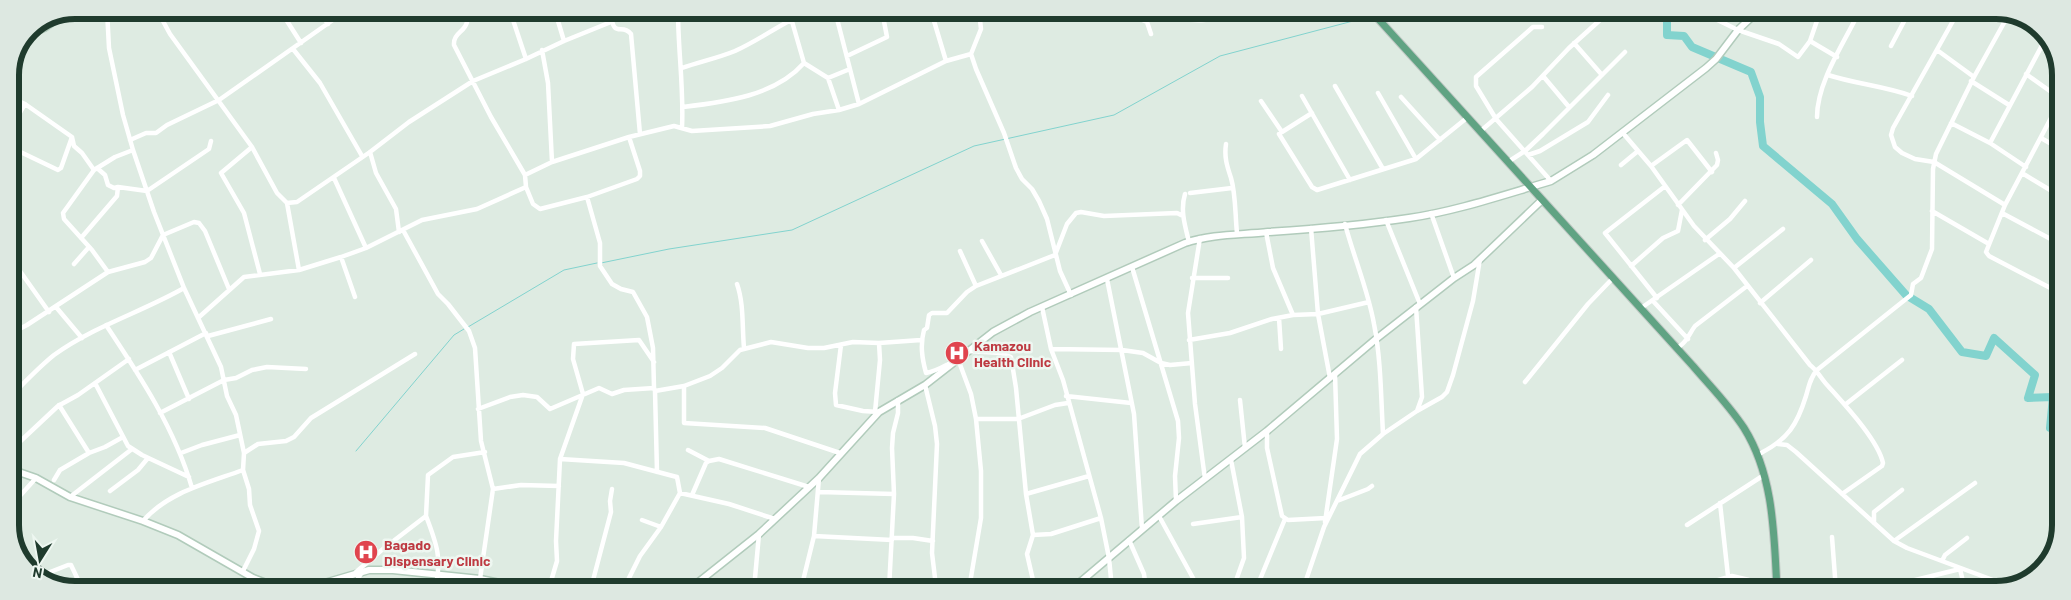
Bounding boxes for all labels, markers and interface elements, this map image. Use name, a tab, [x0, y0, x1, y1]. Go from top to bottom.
place label: Kamazou Health Clinic	[974, 337, 1052, 370]
hospital icon: Kamazou Health Clinic	[944, 340, 970, 366]
north arrow	[15, 535, 65, 585]
place label: Bagado Dispensary Clinic	[384, 536, 491, 569]
hospital icon: Bagado Dispensary Clinic	[353, 539, 379, 565]
text: N	[31, 564, 44, 582]

